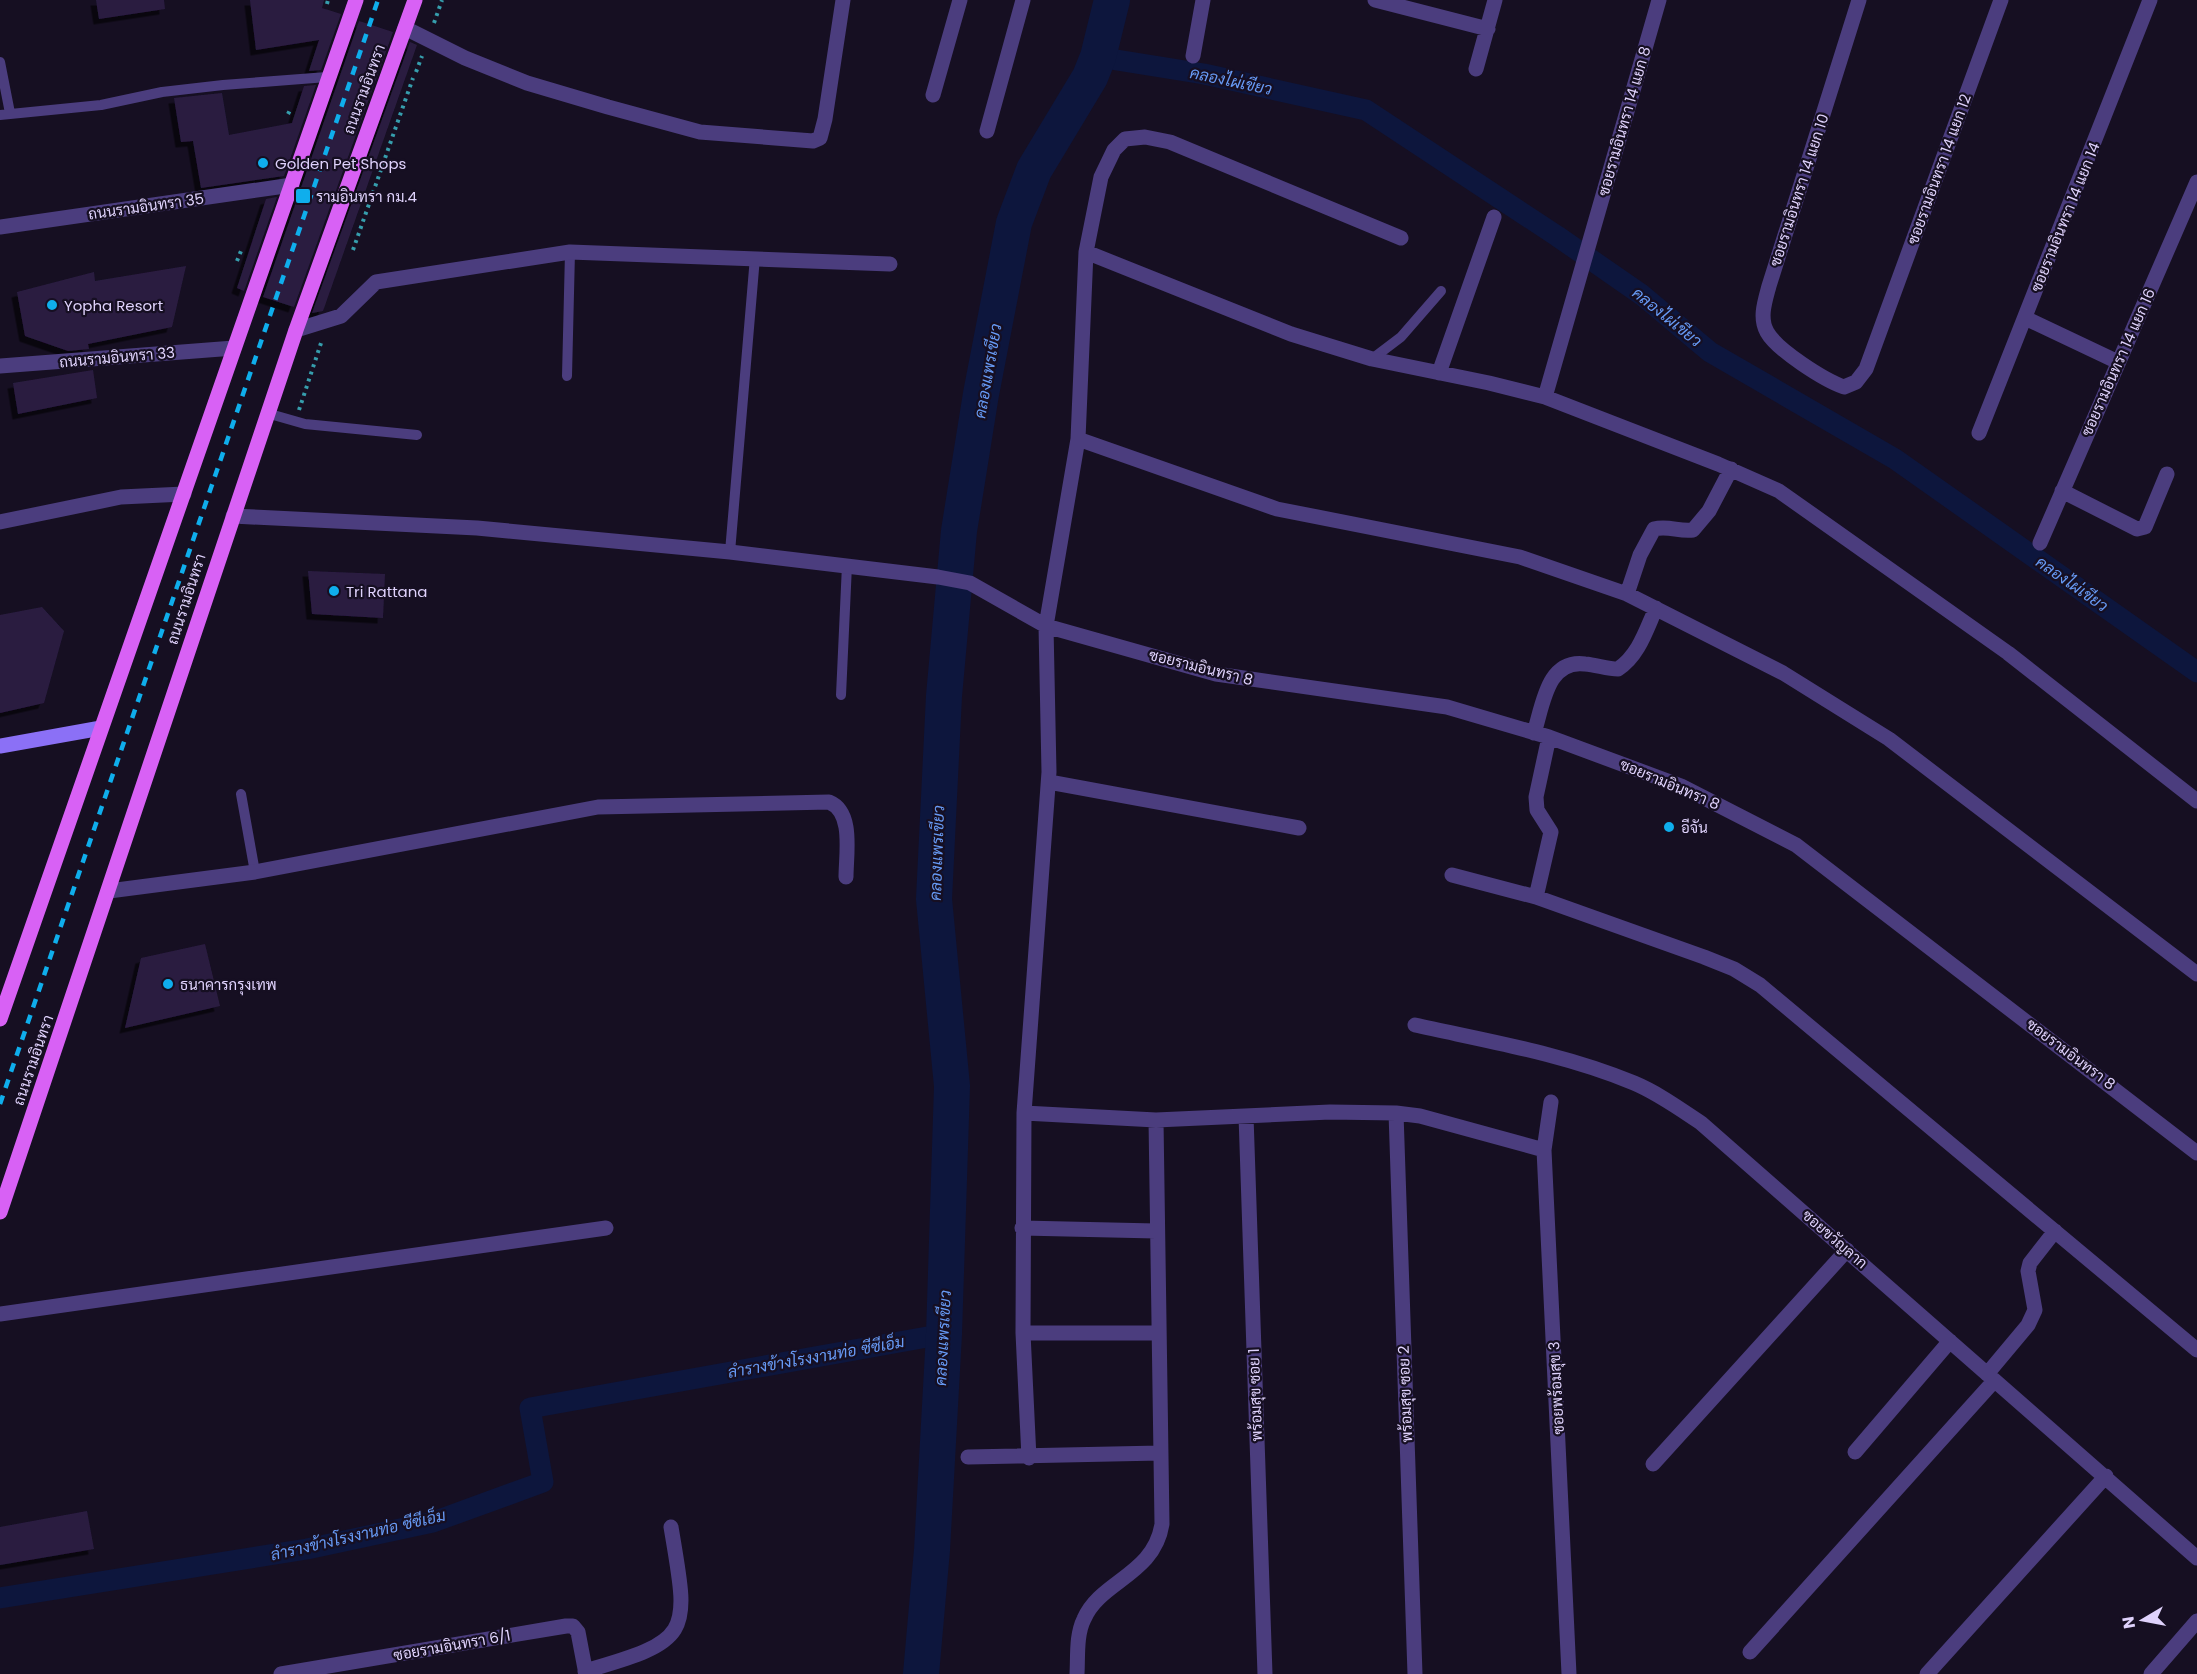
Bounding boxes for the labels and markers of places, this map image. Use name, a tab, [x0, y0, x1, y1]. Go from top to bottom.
place label: Golden Pet Shops	[275, 153, 407, 174]
marker: Golden Pet Shops	[256, 156, 270, 170]
place label: รามอินทรา กม.4	[316, 186, 417, 207]
marker: รามอินทรา กม.4	[294, 187, 312, 205]
place label: Yopha Resort	[64, 295, 163, 316]
marker: Yopha Resort	[45, 298, 59, 312]
place label: Tri Rattana	[346, 581, 427, 602]
marker: Tri Rattana	[327, 584, 341, 598]
place label: อีจัน	[1681, 817, 1708, 838]
marker: อีจัน	[1662, 820, 1676, 834]
place label: ธนาคารกรุงเทพ	[180, 974, 277, 996]
marker: ธนาคารกรุงเทพ	[161, 977, 175, 991]

